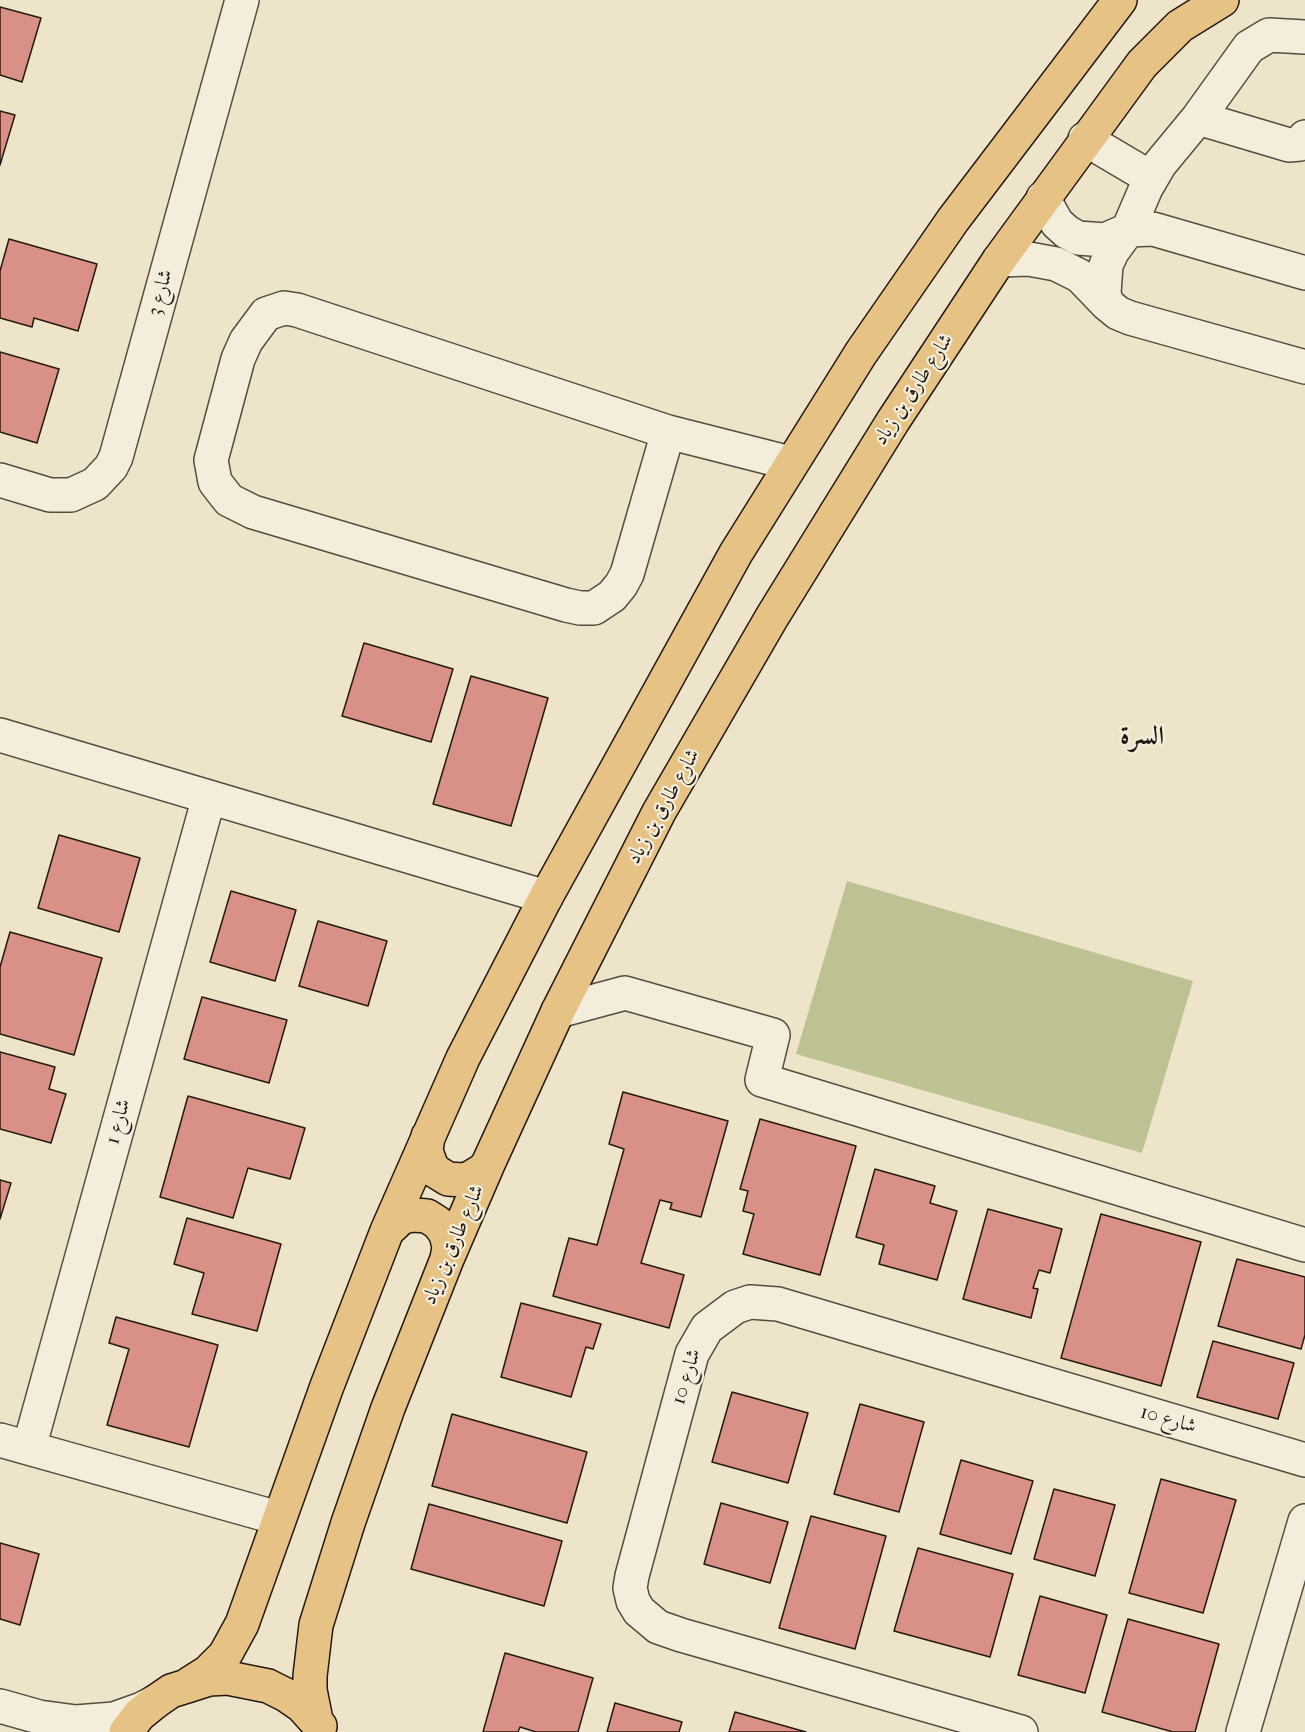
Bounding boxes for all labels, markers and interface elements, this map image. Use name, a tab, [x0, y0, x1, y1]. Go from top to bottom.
street label: شارع 3	[143, 267, 179, 319]
street label: شارع طارق بن زياد	[869, 330, 959, 450]
district label: السرة	[1120, 722, 1164, 754]
street label: شارع طارق بن زياد	[622, 745, 706, 869]
street label: شارع 1	[101, 1097, 137, 1147]
street label: شارع طارق بن زياد	[418, 1181, 490, 1309]
street label: شارع 10	[667, 1346, 707, 1408]
street label: شارع 10	[1137, 1401, 1199, 1439]

